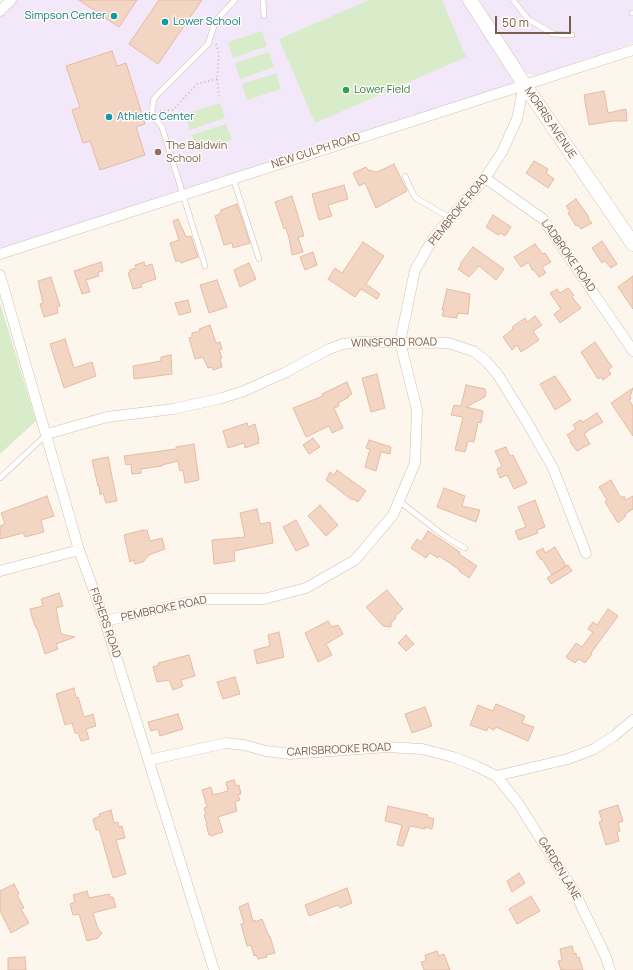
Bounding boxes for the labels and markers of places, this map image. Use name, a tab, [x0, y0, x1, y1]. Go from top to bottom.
place label: Simpson Center	[25, 9, 106, 23]
marker: Simpson Center	[109, 11, 119, 21]
place label: Lower School	[173, 15, 241, 29]
marker: Lower School	[160, 17, 170, 27]
place label: Lower Field	[354, 83, 410, 97]
marker: Lower Field	[341, 85, 351, 95]
place label: Athletic Center	[117, 110, 194, 124]
marker: Athletic Center	[104, 112, 114, 122]
place label: The Baldwin School	[166, 139, 227, 165]
marker: The Baldwin School	[153, 147, 163, 157]

